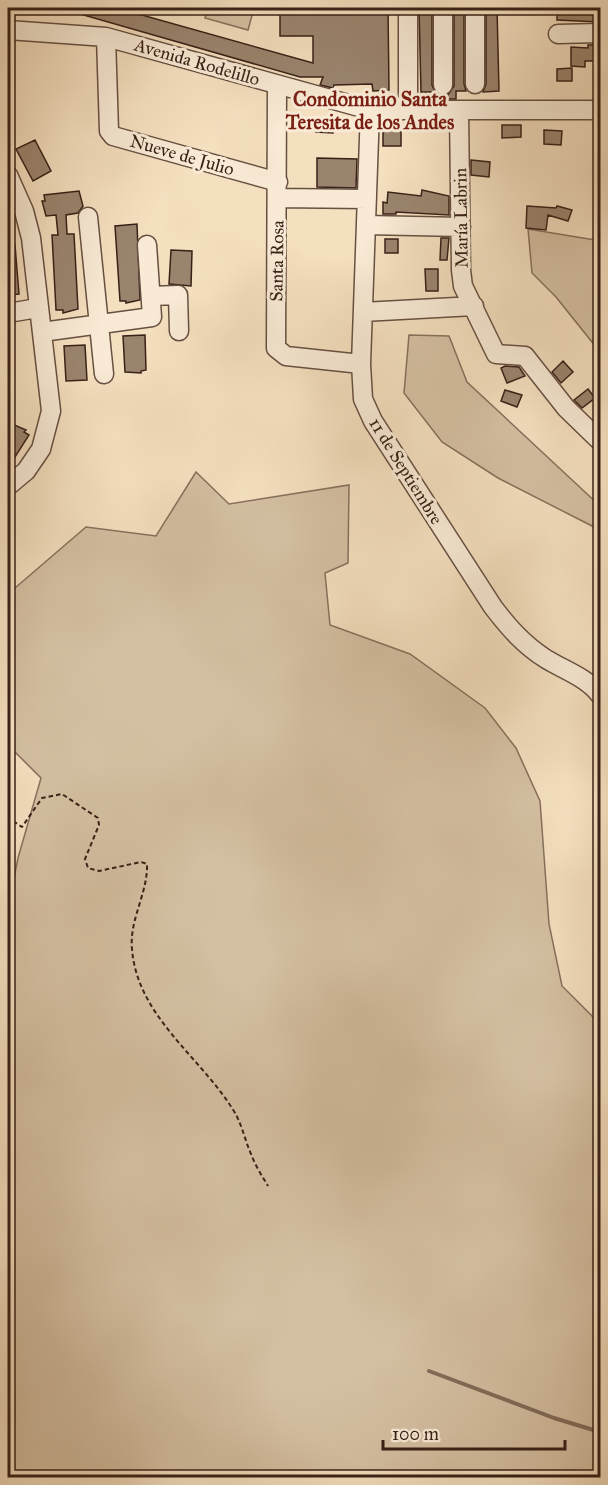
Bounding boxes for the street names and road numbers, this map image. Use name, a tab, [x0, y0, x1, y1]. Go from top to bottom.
street label: Avenida Rodelillo	[131, 33, 262, 90]
street label: Nueve de Julio	[127, 130, 237, 181]
street label: María Labrin	[449, 167, 473, 268]
street label: Santa Rosa	[265, 220, 289, 302]
street label: 11 de Septiembre	[364, 413, 448, 529]

